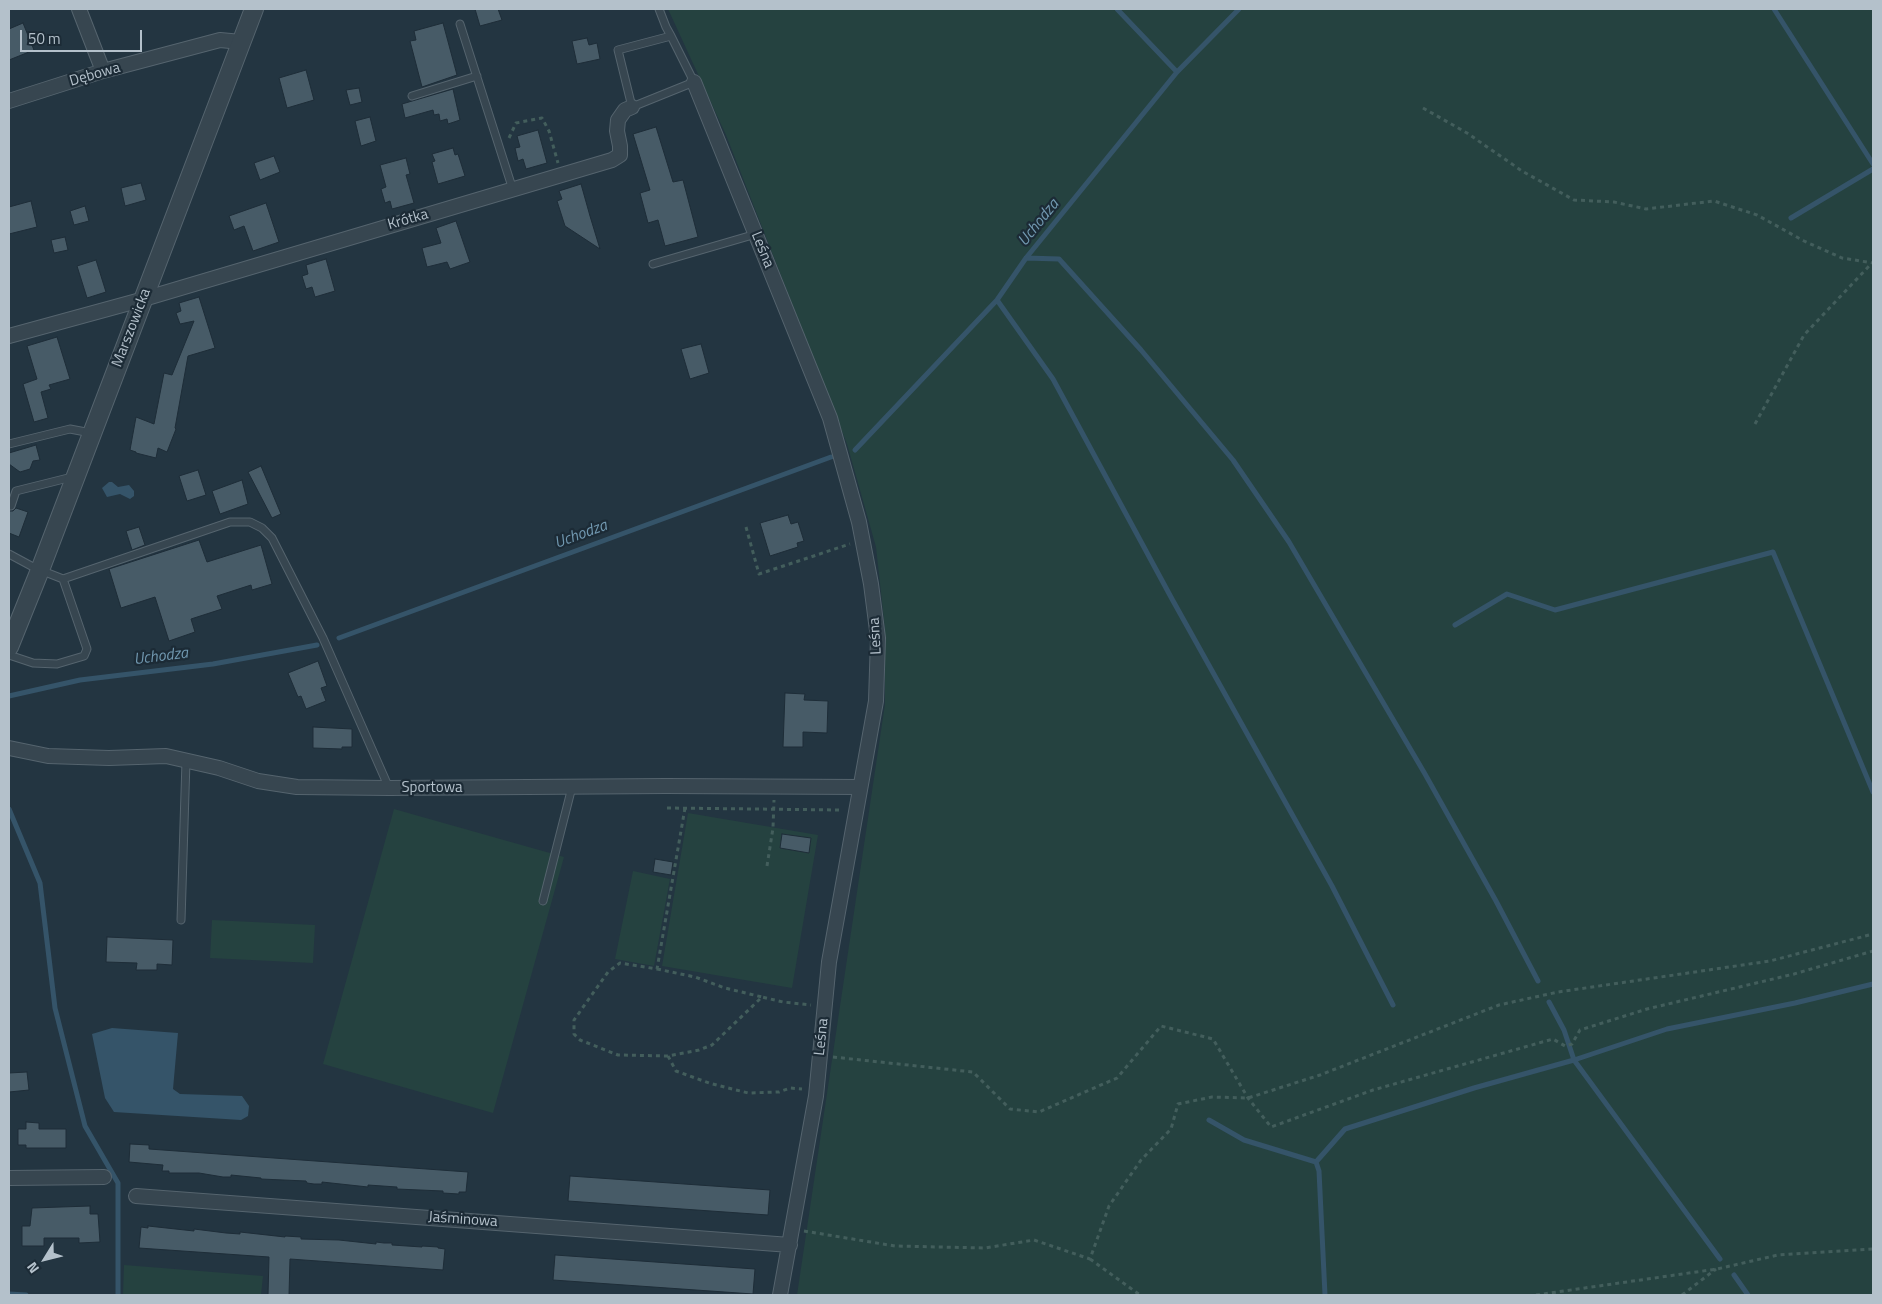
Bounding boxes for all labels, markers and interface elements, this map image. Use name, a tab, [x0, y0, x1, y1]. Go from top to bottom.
scale bar	[22, 20, 145, 52]
text: 50 m	[28, 27, 61, 50]
street label: Dębowa	[68, 59, 122, 91]
water label: Uchodza	[1014, 196, 1064, 250]
street label: Krótka	[386, 206, 430, 234]
street label: Leśna	[747, 229, 777, 271]
street label: Marszowicka	[109, 286, 155, 370]
water label: Uchodza	[552, 517, 610, 553]
street label: Leśna	[866, 617, 886, 655]
water label: Uchodza	[133, 644, 189, 670]
street label: Sportowa	[401, 779, 463, 797]
street label: Leśna	[811, 1018, 833, 1056]
street label: Jaśminowa	[428, 1209, 498, 1231]
north arrow	[20, 1234, 70, 1284]
text: N	[21, 1258, 44, 1278]

